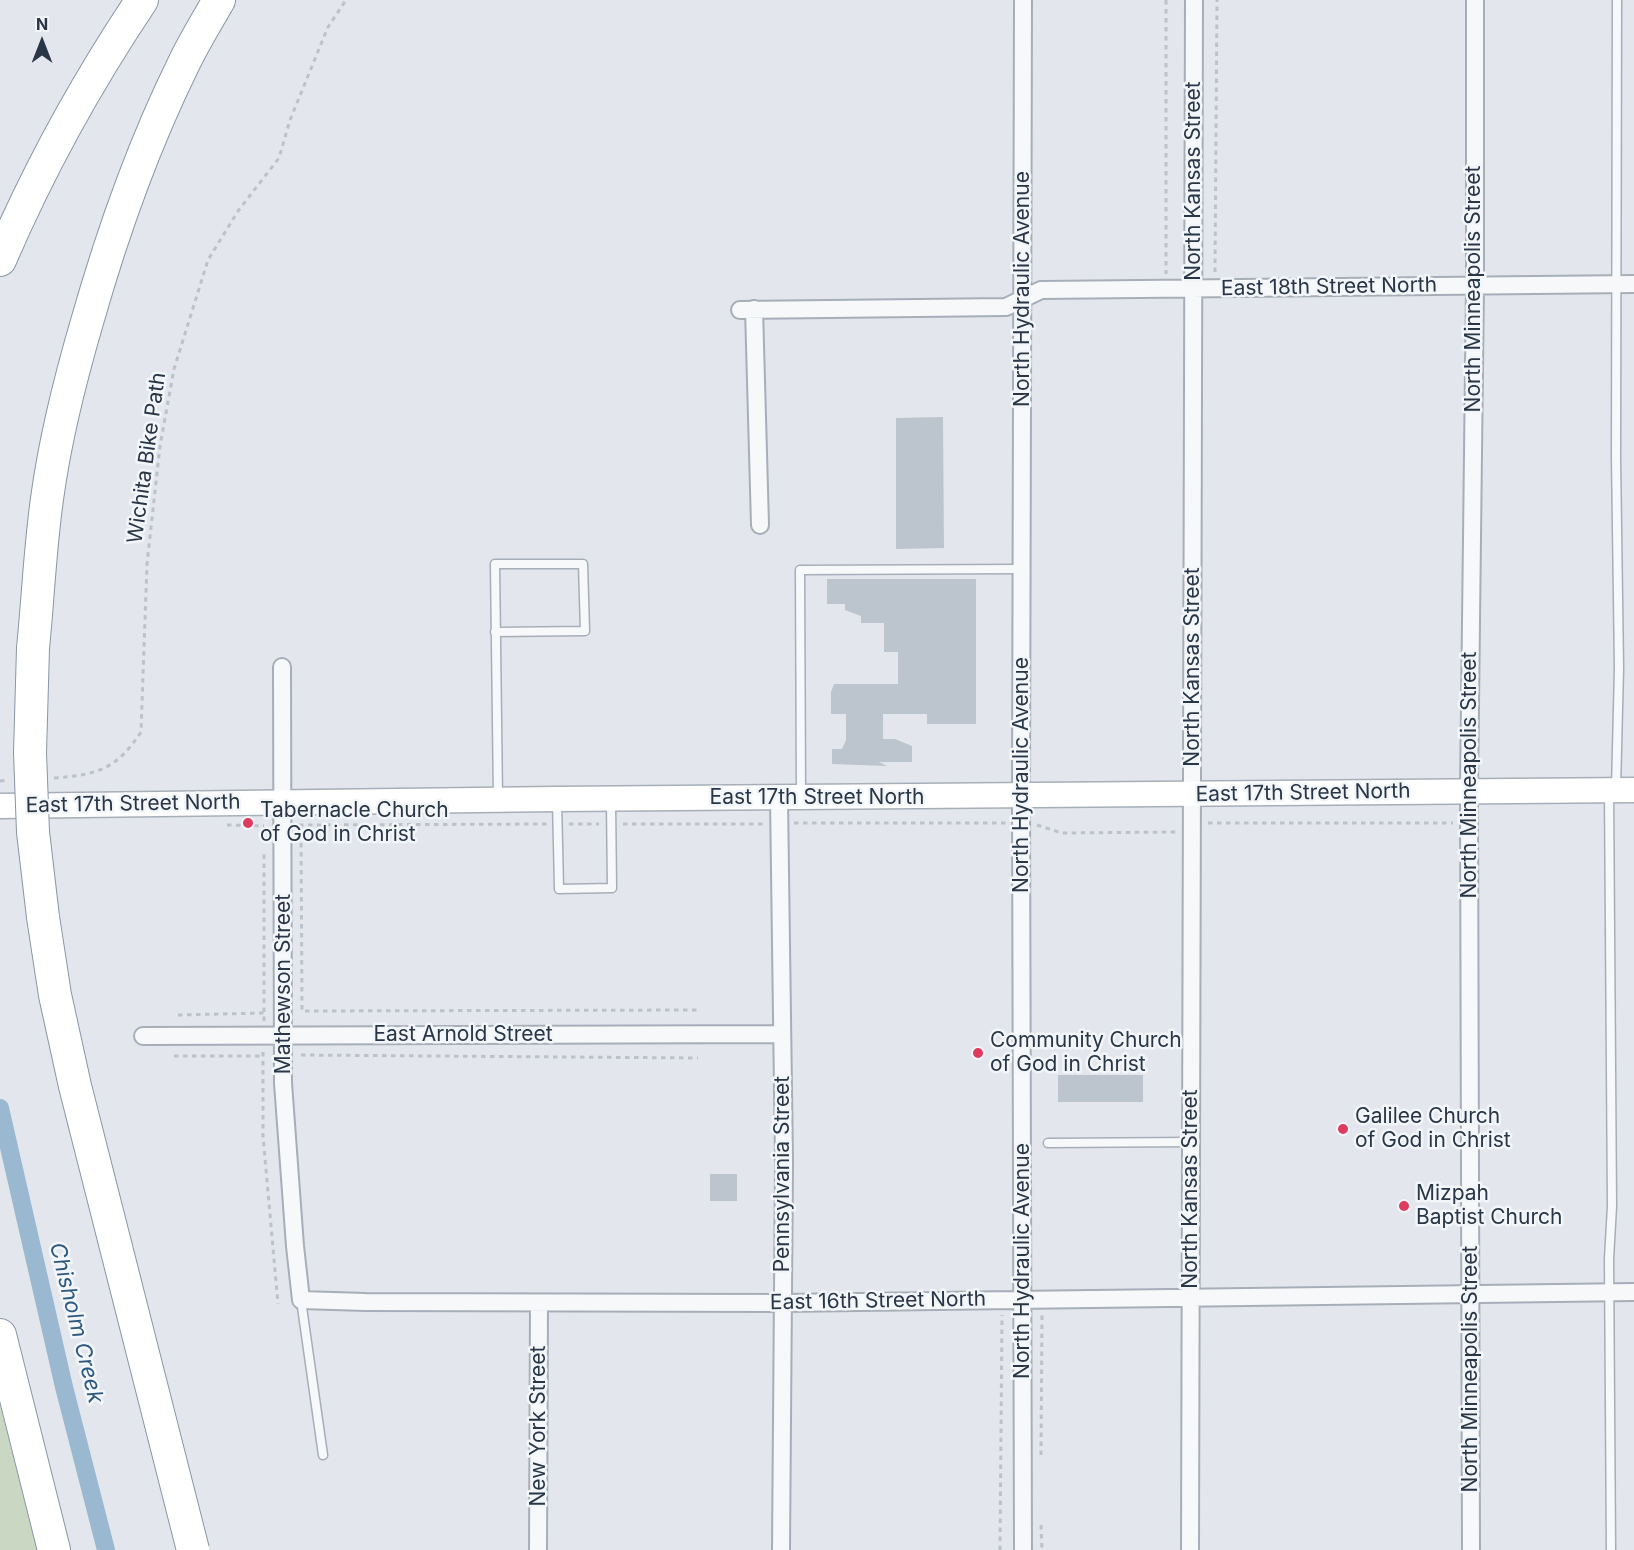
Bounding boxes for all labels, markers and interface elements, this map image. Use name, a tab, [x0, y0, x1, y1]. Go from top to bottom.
north arrow	[12, 12, 72, 72]
text: N	[36, 14, 48, 34]
street label: North Kansas Street	[1181, 81, 1207, 281]
street label: North Minneapolis Street	[1461, 166, 1487, 412]
street label: North Hydraulic Avenue	[1010, 171, 1036, 407]
street label: East 18th Street North	[1221, 273, 1437, 301]
street label: Wichita Bike Path	[123, 371, 171, 545]
street label: North Kansas Street	[1180, 567, 1206, 767]
street label: North Minneapolis Street	[1457, 652, 1483, 898]
street label: North Hydraulic Avenue	[1009, 657, 1035, 893]
street label: East 17th Street North	[1195, 779, 1411, 807]
street label: East 17th Street North	[710, 785, 924, 811]
street label: East 17th Street North	[25, 790, 241, 818]
place label: Tabernacle Church of God in Christ	[260, 798, 449, 848]
marker: Tabernacle Church of God in Christ	[241, 816, 255, 830]
street label: Mathewson Street	[271, 894, 297, 1074]
street label: East Arnold Street	[373, 1022, 553, 1048]
place label: Community Church of God in Christ	[990, 1028, 1182, 1078]
marker: Community Church of God in Christ	[971, 1046, 985, 1060]
street label: Pennsylvania Street	[770, 1076, 796, 1272]
street label: North Kansas Street	[1178, 1089, 1204, 1289]
place label: Galilee Church of God in Christ	[1355, 1104, 1511, 1154]
marker: Galilee Church of God in Christ	[1336, 1122, 1350, 1136]
street label: North Hydraulic Avenue	[1010, 1143, 1036, 1379]
place label: Mizpah Baptist Church	[1416, 1181, 1562, 1231]
marker: Mizpah Baptist Church	[1397, 1199, 1411, 1213]
water label: Chisholm Creek	[43, 1240, 109, 1406]
street label: North Minneapolis Street	[1458, 1246, 1484, 1492]
street label: East 16th Street North	[770, 1287, 986, 1315]
street label: New York Street	[526, 1346, 552, 1506]

